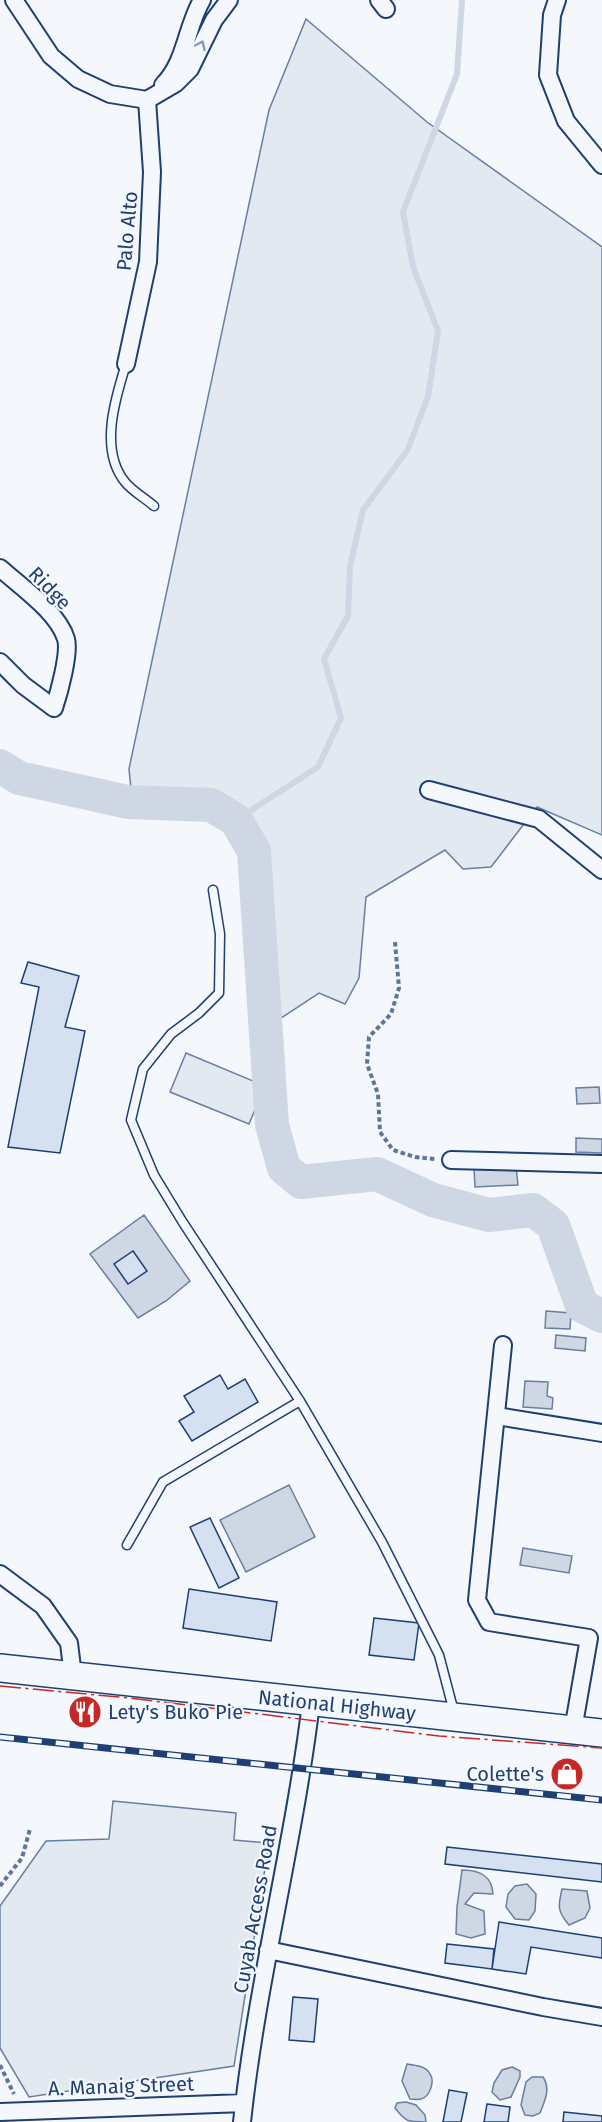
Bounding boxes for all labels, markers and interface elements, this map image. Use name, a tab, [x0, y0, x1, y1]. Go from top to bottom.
one-way arrow	[193, 41, 205, 52]
street label: Palo Alto	[112, 190, 142, 272]
street label: Ridge	[24, 561, 76, 615]
street label: National Highway	[257, 1685, 417, 1725]
restaurant icon: Lety's Buko Pie	[67, 1694, 103, 1730]
place label: Lety's Buko Pie	[108, 1700, 243, 1724]
shop icon: Colette's	[549, 1756, 585, 1792]
place label: Colette's	[467, 1762, 544, 1786]
street label: Cuyab Access Road	[228, 1823, 282, 1995]
street label: A. Manaig Street	[47, 2071, 195, 2101]

